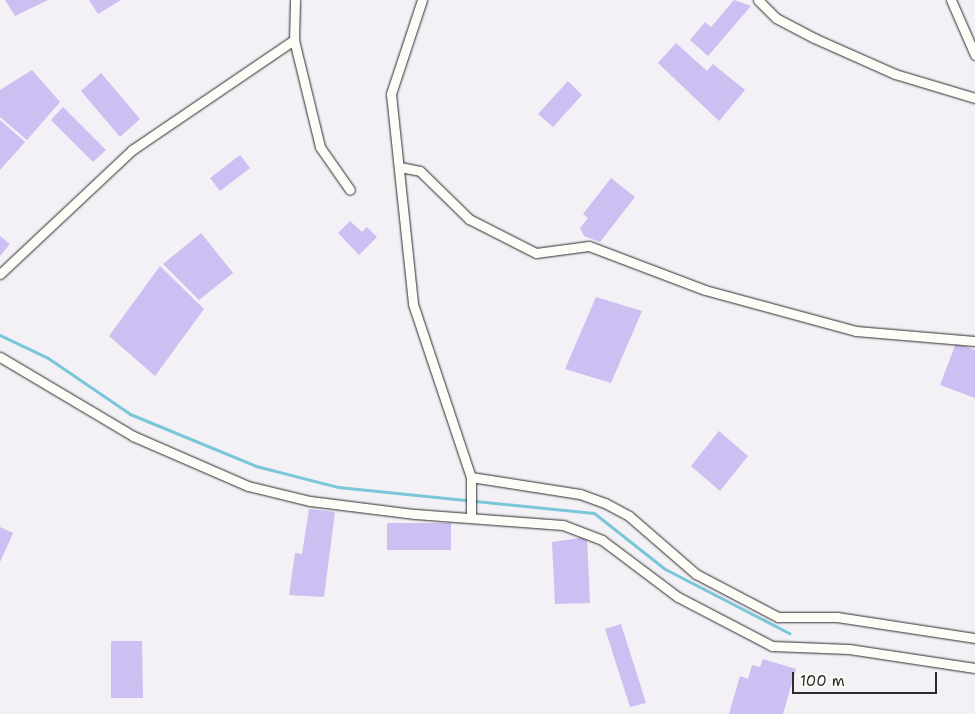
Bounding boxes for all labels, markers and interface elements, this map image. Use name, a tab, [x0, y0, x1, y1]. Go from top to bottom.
scale bar	[795, 662, 940, 694]
text: 100 m	[800, 671, 845, 691]

